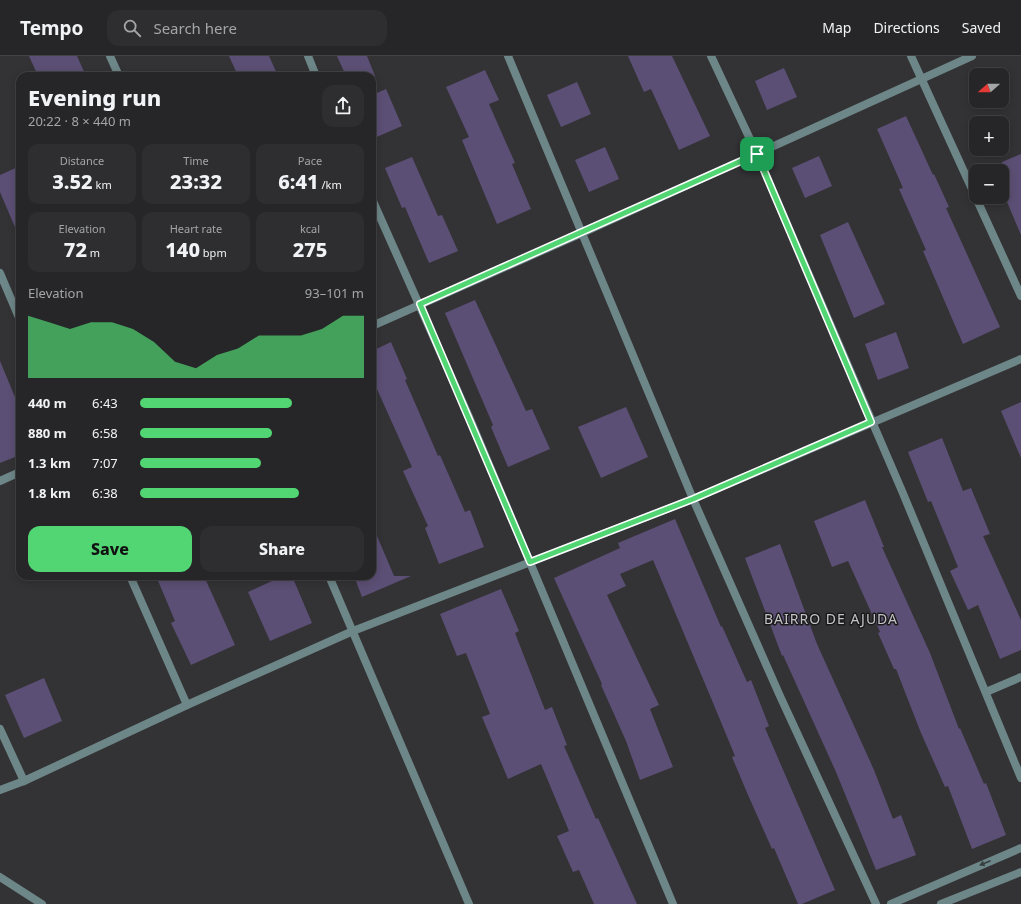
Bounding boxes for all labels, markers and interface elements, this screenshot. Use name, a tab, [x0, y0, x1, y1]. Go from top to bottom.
search box	[107, 10, 387, 46]
text: Tempo	[20, 15, 83, 41]
icon: search	[121, 17, 143, 39]
text: Search here	[153, 18, 237, 38]
text: Map	[822, 18, 851, 37]
text: Directions	[873, 18, 940, 37]
text: Saved	[962, 18, 1001, 37]
north arrow	[969, 68, 1009, 108]
map controls	[969, 68, 1009, 204]
text: Evening run	[28, 82, 161, 112]
button: share	[322, 85, 364, 127]
text: 20:22 · 8 × 440 m	[28, 112, 131, 130]
button: +	[969, 116, 1009, 156]
pin	[740, 137, 774, 171]
icon: arrive	[746, 143, 768, 165]
text: Distance	[60, 153, 104, 168]
text: Time	[183, 153, 209, 168]
text: Pace	[298, 153, 322, 168]
button: −	[969, 164, 1009, 204]
text: 3.52	[52, 168, 93, 195]
text: 23:32	[170, 168, 222, 195]
text: 6:41	[278, 168, 319, 195]
text: km	[93, 177, 112, 192]
text: /km	[319, 177, 342, 192]
text: Elevation	[59, 221, 105, 236]
text: Heart rate	[170, 221, 222, 236]
text: kcal	[300, 221, 320, 236]
text: 72	[64, 236, 87, 263]
text: 140	[165, 236, 200, 263]
text: 275	[293, 236, 327, 263]
text: m	[87, 245, 100, 260]
text: bpm	[200, 245, 227, 260]
text: Elevation	[28, 284, 84, 302]
text: 93–101 m	[305, 284, 364, 302]
text: 440 m	[28, 394, 66, 412]
text: 6:43	[92, 394, 118, 412]
text: 880 m	[28, 424, 66, 442]
text: 6:58	[92, 424, 118, 442]
text: 1.3 km	[28, 454, 71, 472]
text: 7:07	[92, 454, 118, 472]
text: 1.8 km	[28, 484, 71, 502]
text: 6:38	[92, 484, 118, 502]
button: Save	[28, 526, 192, 572]
button: Share	[200, 526, 364, 572]
district label: BAIRRO DE AJUDA	[764, 609, 898, 628]
one-way arrow	[980, 860, 991, 866]

